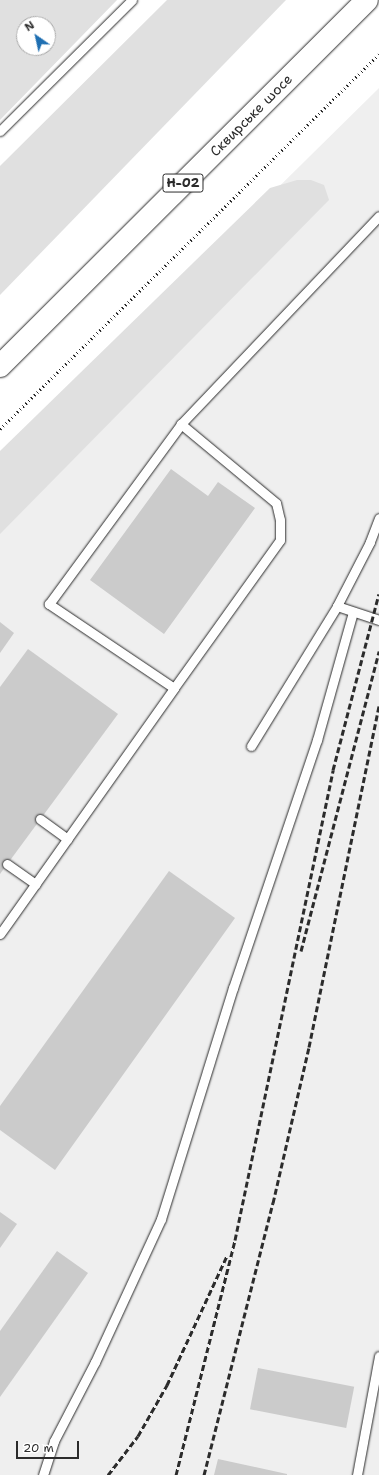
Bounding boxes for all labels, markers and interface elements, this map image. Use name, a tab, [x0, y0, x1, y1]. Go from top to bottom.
north arrow	[16, 16, 56, 56]
text: N	[22, 18, 37, 35]
street label: Сквирське шосе	[206, 70, 296, 160]
road number: Н-02	[162, 172, 204, 194]
scale bar	[18, 1433, 81, 1459]
text: 20 m	[23, 1440, 54, 1456]

